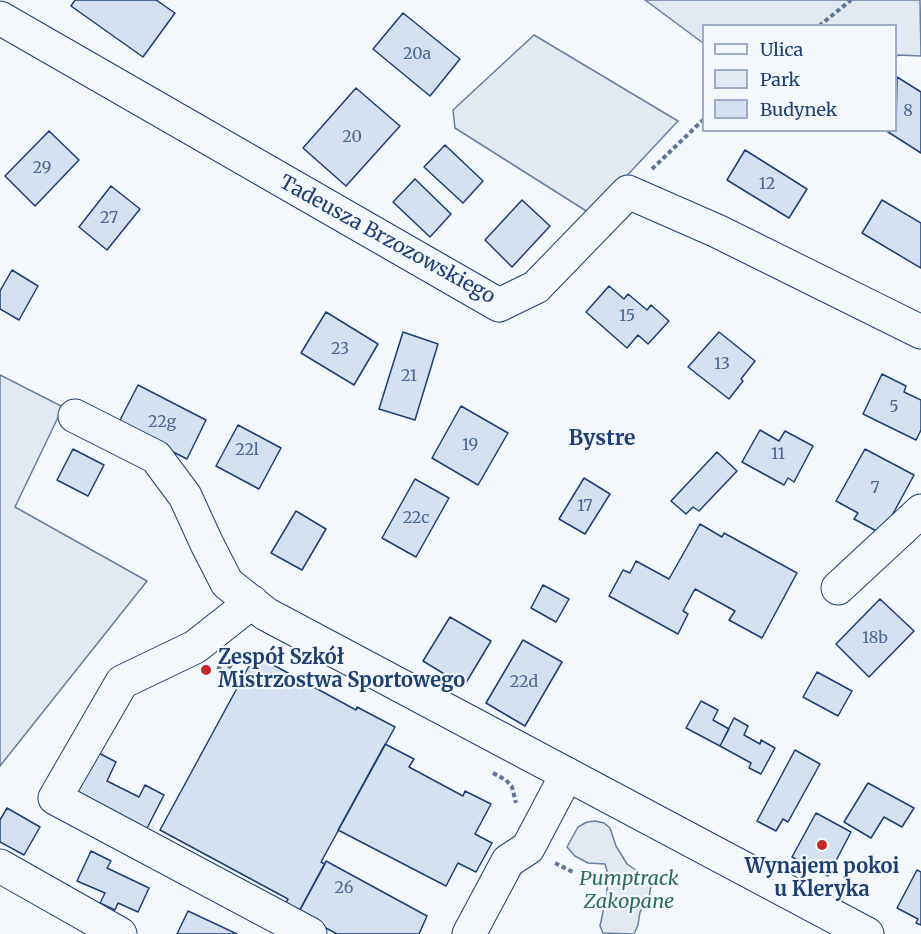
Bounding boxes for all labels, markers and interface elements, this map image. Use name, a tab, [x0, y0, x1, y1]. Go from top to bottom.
legend	[702, 24, 897, 132]
text: Ulica	[760, 38, 803, 61]
house number: 20a	[403, 44, 431, 64]
text: Park	[760, 68, 800, 91]
text: Budynek	[760, 98, 837, 121]
house number: 8	[903, 101, 913, 121]
house number: 20	[342, 127, 362, 147]
house number: 29	[33, 158, 51, 178]
street label: Tadeusza Brzozowskiego	[275, 171, 499, 309]
house number: 12	[759, 174, 775, 194]
house number: 27	[100, 208, 118, 228]
house number: 15	[619, 306, 635, 326]
house number: 23	[331, 339, 349, 359]
house number: 13	[714, 354, 730, 374]
house number: 21	[401, 366, 417, 386]
house number: 5	[889, 397, 899, 417]
house number: 22g	[148, 412, 176, 432]
district label: Bystre	[569, 426, 635, 452]
house number: 19	[462, 435, 478, 455]
house number: 22l	[235, 440, 259, 460]
house number: 11	[771, 444, 785, 464]
house number: 7	[870, 478, 880, 498]
house number: 17	[577, 496, 593, 516]
house number: 22c	[403, 508, 429, 528]
house number: 18b	[862, 628, 888, 648]
place label: Zespół Szkół Mistrzostwa Sportowego	[218, 646, 465, 693]
marker: Zespół Szkół Mistrzostwa Sportowego	[199, 663, 213, 677]
house number: 22d	[510, 672, 538, 692]
marker: Wynajem pokoi u Kleryka	[815, 838, 829, 852]
place label: Wynajem pokoi u Kleryka	[745, 855, 899, 902]
park label: Pumptrack Zakopane	[579, 867, 679, 914]
house number: 26	[335, 878, 353, 898]

